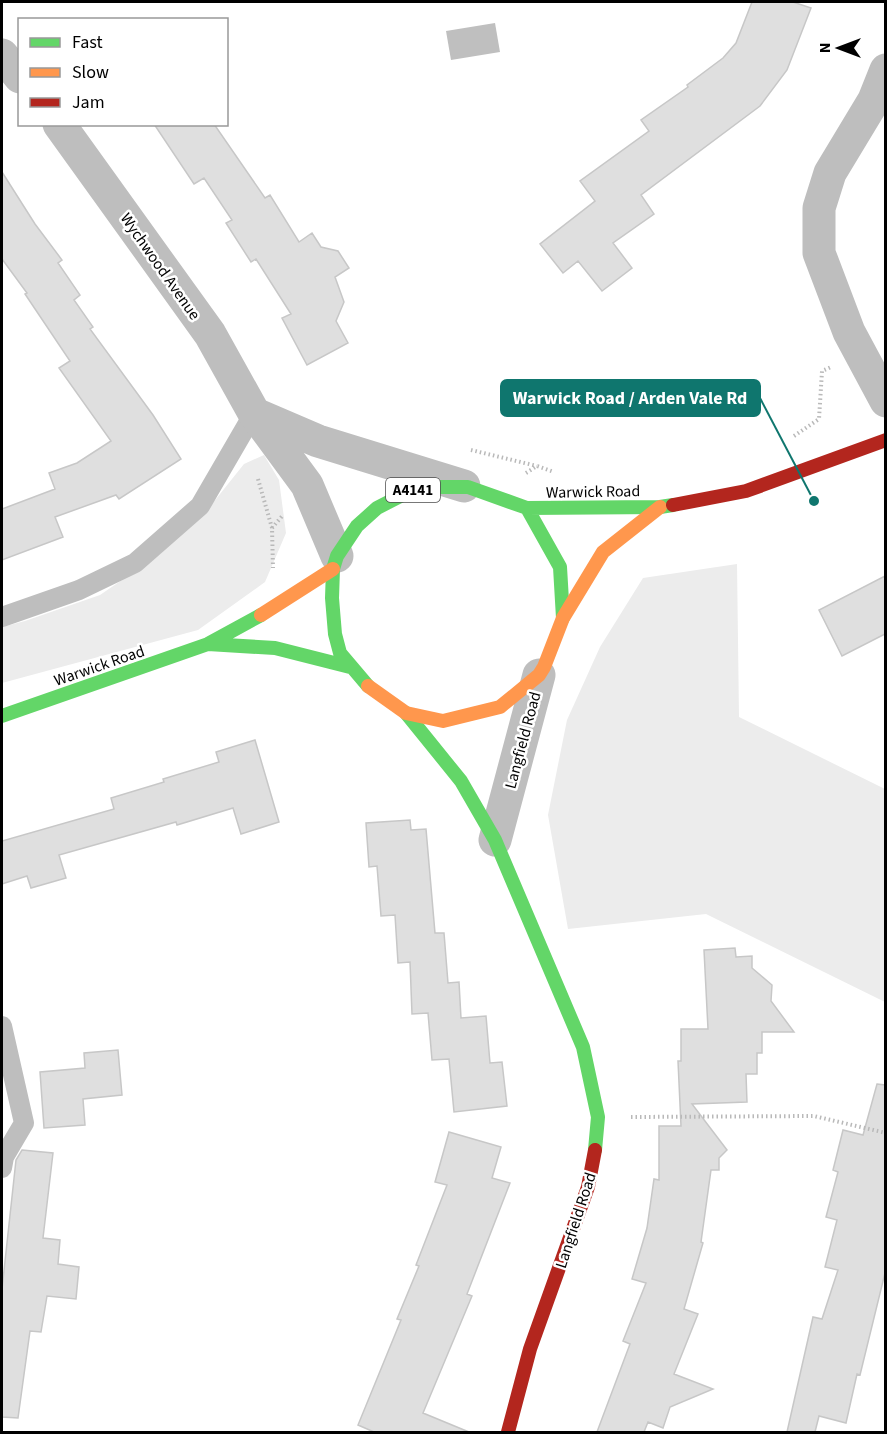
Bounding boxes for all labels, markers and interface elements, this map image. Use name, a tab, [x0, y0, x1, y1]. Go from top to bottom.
legend	[18, 18, 228, 126]
north arrow	[809, 18, 869, 78]
text: Fast	[72, 30, 103, 55]
text: N	[814, 43, 836, 53]
text: Slow	[72, 60, 109, 85]
text: Jam	[72, 90, 105, 115]
street label: Wychwood Avenue	[115, 209, 205, 325]
callout: Warwick Road / Arden Vale Rd	[501, 380, 760, 416]
text: Warwick Road / Arden Vale Rd	[513, 386, 747, 411]
road number: A4141	[386, 478, 440, 502]
street label: Warwick Road	[546, 480, 640, 504]
street label: Warwick Road	[51, 640, 148, 692]
street label: Langfield Road	[499, 689, 546, 791]
street label: Langfield Road	[550, 1169, 602, 1271]

